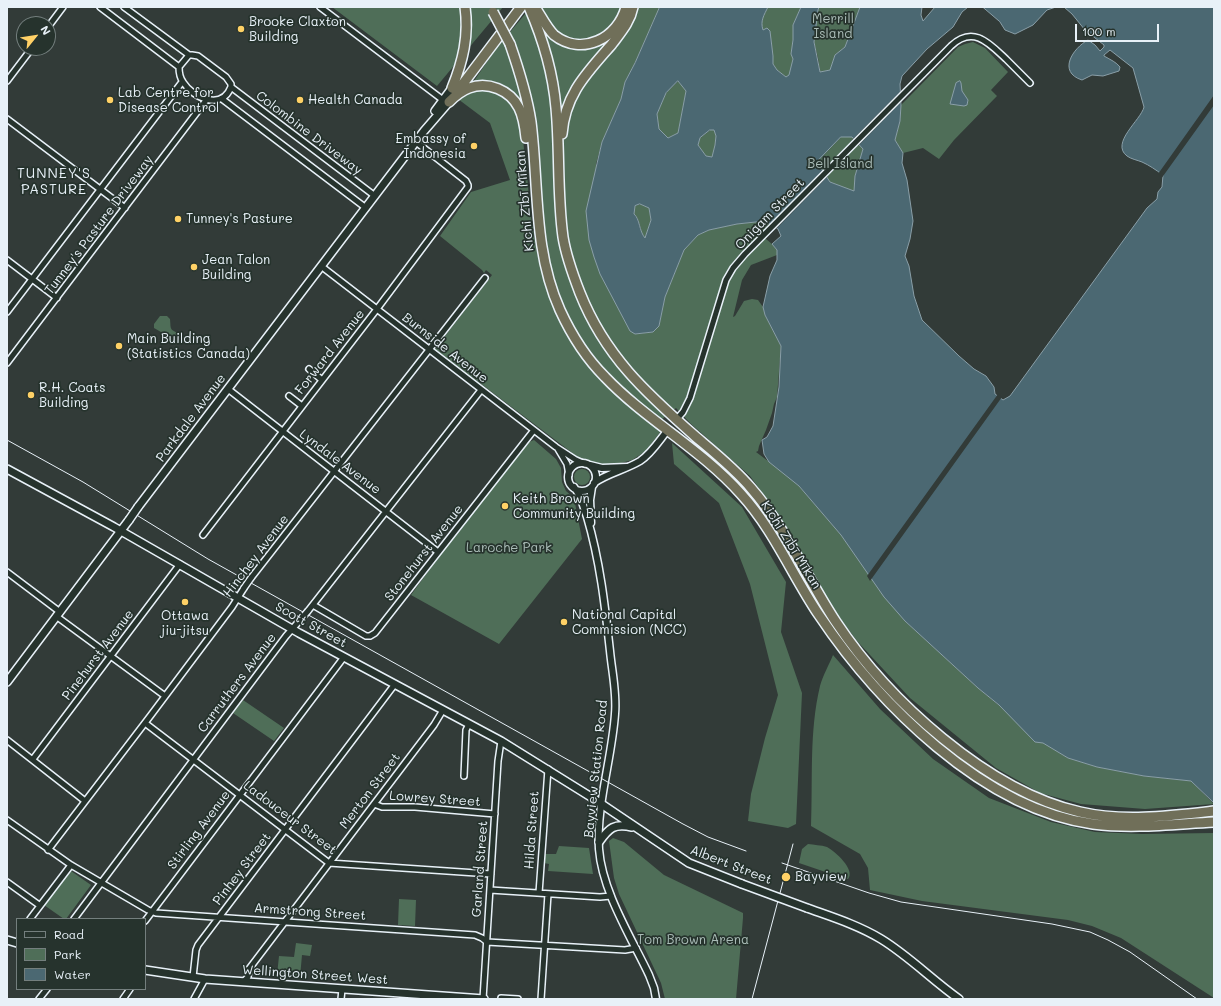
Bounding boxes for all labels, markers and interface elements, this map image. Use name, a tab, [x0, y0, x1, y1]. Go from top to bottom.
park label: Merrill Island	[812, 11, 854, 42]
place label: Brooke Claxton Building	[249, 14, 346, 45]
north arrow	[16, 16, 56, 56]
scale bar	[1077, 16, 1161, 42]
text: N	[37, 23, 55, 38]
text: 100 m	[1082, 23, 1116, 39]
marker: Brooke Claxton Building	[236, 24, 246, 34]
place label: Lab Centre for Disease Control	[118, 85, 219, 116]
street label: Colombine Driveway	[253, 88, 365, 178]
place label: Health Canada	[308, 92, 403, 108]
marker: Lab Centre for Disease Control	[105, 95, 115, 105]
marker: Health Canada	[295, 95, 305, 105]
place label: Embassy of Indonesia	[395, 131, 466, 162]
marker: Embassy of Indonesia	[469, 141, 479, 151]
street label: Kichi Zībī Mīkan	[513, 150, 537, 252]
street label: Tunney's Pasture Driveway	[42, 152, 156, 298]
park label: Bell Island	[807, 156, 873, 172]
district label: TUNNEY'S PASTURE	[17, 166, 91, 198]
street label: Onigam Street	[732, 175, 808, 253]
place label: Tunney's Pasture	[186, 211, 293, 227]
marker: Tunney's Pasture	[173, 214, 183, 224]
place label: Jean Talon Building	[202, 252, 270, 283]
marker: Jean Talon Building	[189, 262, 199, 272]
street label: Forward Avenue	[292, 306, 368, 398]
street label: Burnside Avenue	[399, 310, 491, 386]
place label: Main Building (Statistics Canada)	[127, 331, 250, 362]
marker: Main Building (Statistics Canada)	[114, 341, 124, 351]
street label: Parkdale Avenue	[153, 371, 229, 465]
place label: R.H. Coats Building	[39, 380, 106, 411]
marker: R.H. Coats Building	[26, 390, 36, 400]
street label: Lyndale Avenue	[296, 426, 384, 498]
place label: Keith Brown Community Building	[513, 491, 635, 522]
street label: Kichi Zībī Mīkan	[758, 498, 824, 592]
marker: Keith Brown Community Building	[500, 501, 510, 511]
street label: Stonehurst Avenue	[381, 502, 467, 604]
street label: Hinchey Avenue	[220, 512, 292, 600]
park label: Laroche Park	[466, 540, 552, 556]
marker: Ottawa jiu-jitsu	[180, 597, 190, 607]
street label: Scott Street	[272, 599, 350, 651]
street label: Pinehurst Avenue	[59, 607, 137, 703]
place label: National Capital Commission (NCC)	[572, 607, 686, 638]
place label: Ottawa jiu-jitsu	[161, 608, 209, 639]
marker: National Capital Commission (NCC)	[559, 617, 569, 627]
street label: Carruthers Avenue	[194, 630, 280, 736]
street label: Bayview Station Road	[581, 699, 611, 839]
street label: Merton Street	[336, 750, 404, 832]
street label: Ladouceur Street	[240, 778, 340, 858]
street label: Stirling Avenue	[164, 788, 234, 872]
street label: Lowrey Street	[389, 788, 481, 810]
street label: Hilda Street	[521, 790, 543, 870]
street label: Garland Street	[469, 820, 491, 918]
street label: Pinhey Street	[210, 830, 274, 908]
street label: Albert Street	[688, 842, 774, 888]
place label: Bayview	[795, 869, 847, 885]
marker: Bayview	[780, 871, 792, 883]
street label: Armstrong Street	[253, 900, 367, 924]
legend	[16, 918, 146, 990]
text: Road	[54, 926, 84, 942]
park label: Tom Brown Arena	[637, 932, 749, 948]
text: Park	[54, 946, 81, 962]
street label: Wellington Street West	[241, 962, 389, 988]
text: Water	[54, 966, 91, 982]

